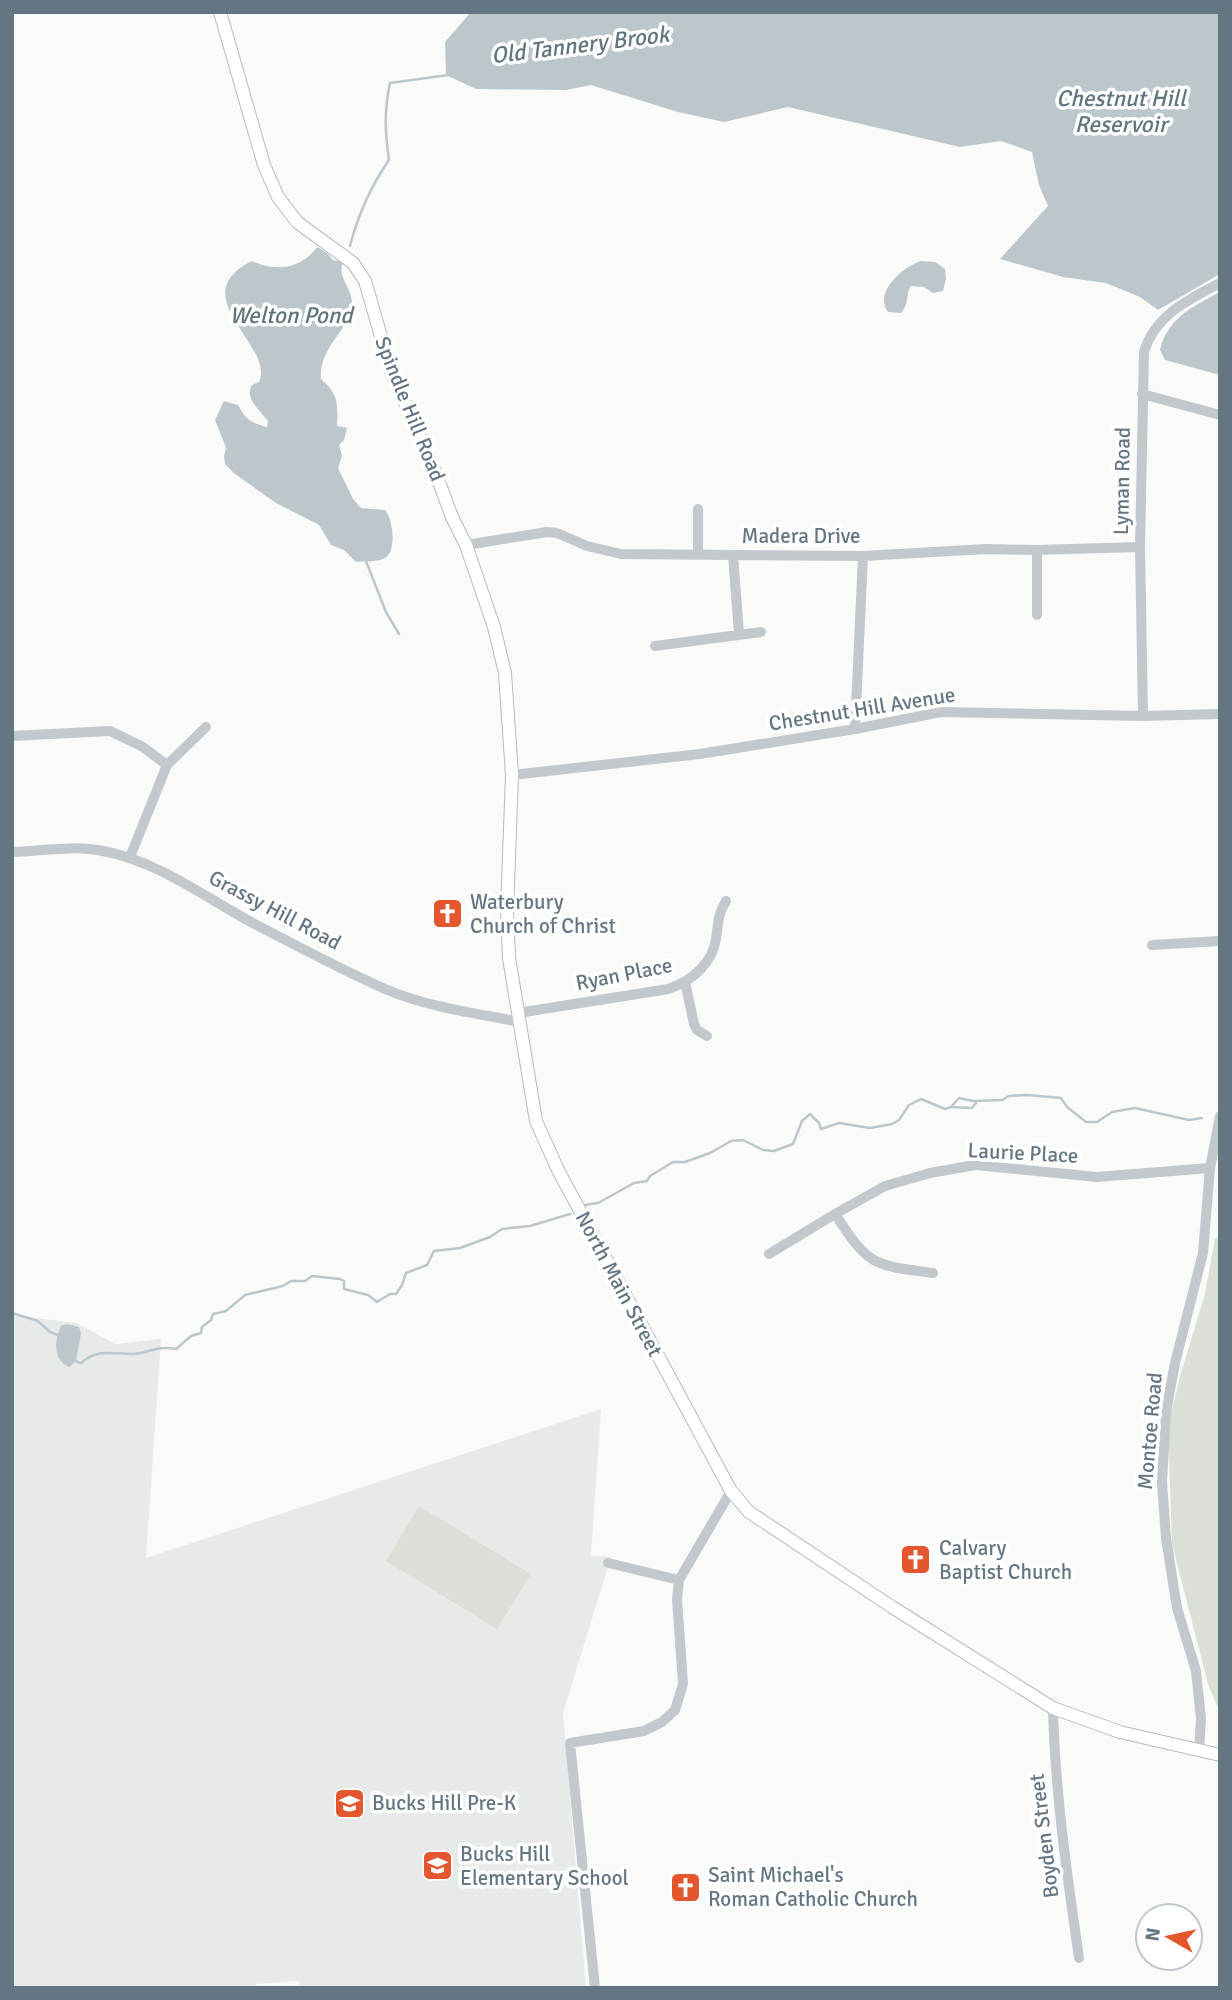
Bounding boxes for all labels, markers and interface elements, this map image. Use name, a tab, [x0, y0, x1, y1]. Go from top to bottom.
water label: Old Tannery Brook	[489, 19, 673, 70]
water label: Chestnut Hill Reservoir	[1056, 84, 1188, 139]
water label: Welton Pond	[229, 301, 355, 330]
street label: Spindle Hill Road	[369, 333, 451, 485]
street label: Lyman Road	[1108, 427, 1136, 535]
street label: Madera Drive	[742, 523, 860, 549]
street label: Chestnut Hill Avenue	[767, 681, 957, 737]
street label: Grassy Hill Road	[204, 864, 346, 956]
place label: Waterbury Church of Christ	[470, 889, 616, 939]
church icon: Waterbury Church of Christ	[430, 897, 464, 931]
street label: Ryan Place	[573, 952, 675, 996]
street label: Laurie Place	[967, 1137, 1079, 1169]
street label: North Main Street	[570, 1207, 668, 1361]
street label: Montoe Road	[1132, 1371, 1168, 1491]
place label: Calvary Baptist Church	[939, 1535, 1072, 1585]
church icon: Calvary Baptist Church	[899, 1543, 933, 1577]
street label: Boyden Street	[1023, 1772, 1065, 1900]
school or university icon: Bucks Hill Pre-K	[332, 1786, 366, 1820]
place label: Bucks Hill Pre-K	[372, 1790, 517, 1816]
place label: Bucks Hill Elementary School	[460, 1841, 629, 1891]
school or university icon: Bucks Hill Elementary School	[420, 1849, 454, 1883]
place label: Saint Michael's Roman Catholic Church	[708, 1862, 918, 1912]
church icon: Saint Michael's Roman Catholic Church	[668, 1870, 702, 1904]
north arrow	[1134, 1902, 1204, 1972]
text: N	[1140, 1926, 1166, 1943]

